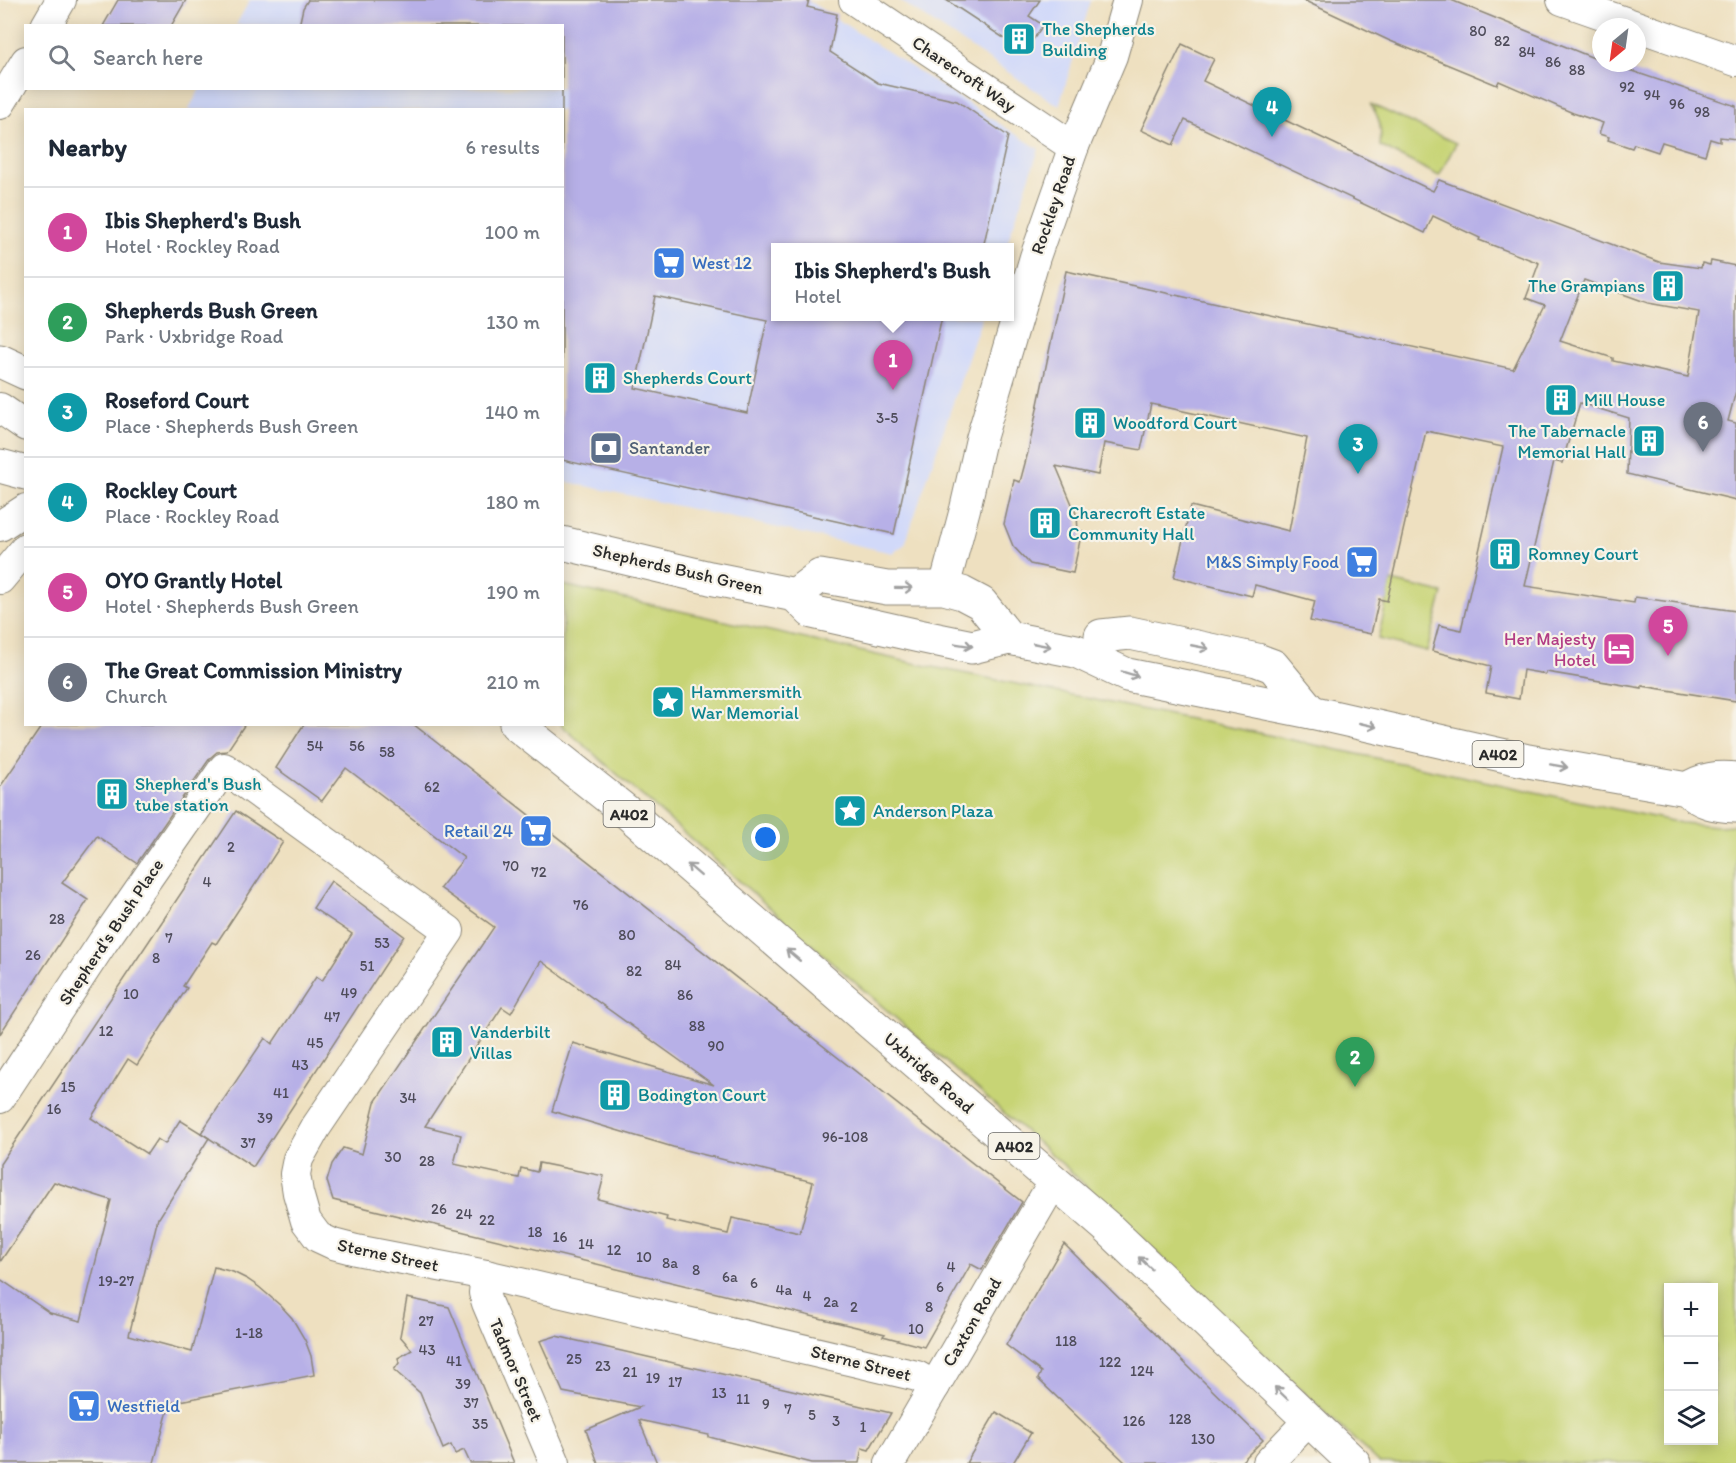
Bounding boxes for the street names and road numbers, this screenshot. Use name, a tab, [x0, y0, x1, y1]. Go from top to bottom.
street label: Charecroft Way	[908, 31, 1021, 117]
street label: Rockley Road	[1026, 152, 1080, 257]
street label: Shepherds Bush Green	[591, 539, 765, 599]
road number: A402	[1472, 741, 1524, 767]
road number: A402	[604, 801, 654, 827]
street label: Shepherd's Bush Place	[54, 855, 168, 1009]
street label: Uxbridge Road	[879, 1028, 979, 1118]
road number: A402	[988, 1133, 1040, 1159]
street label: Sterne Street	[335, 1234, 441, 1276]
street label: Caxton Road	[938, 1273, 1006, 1371]
street label: Tadmor Street	[484, 1315, 548, 1425]
street label: Sterne Street	[808, 1340, 914, 1386]

